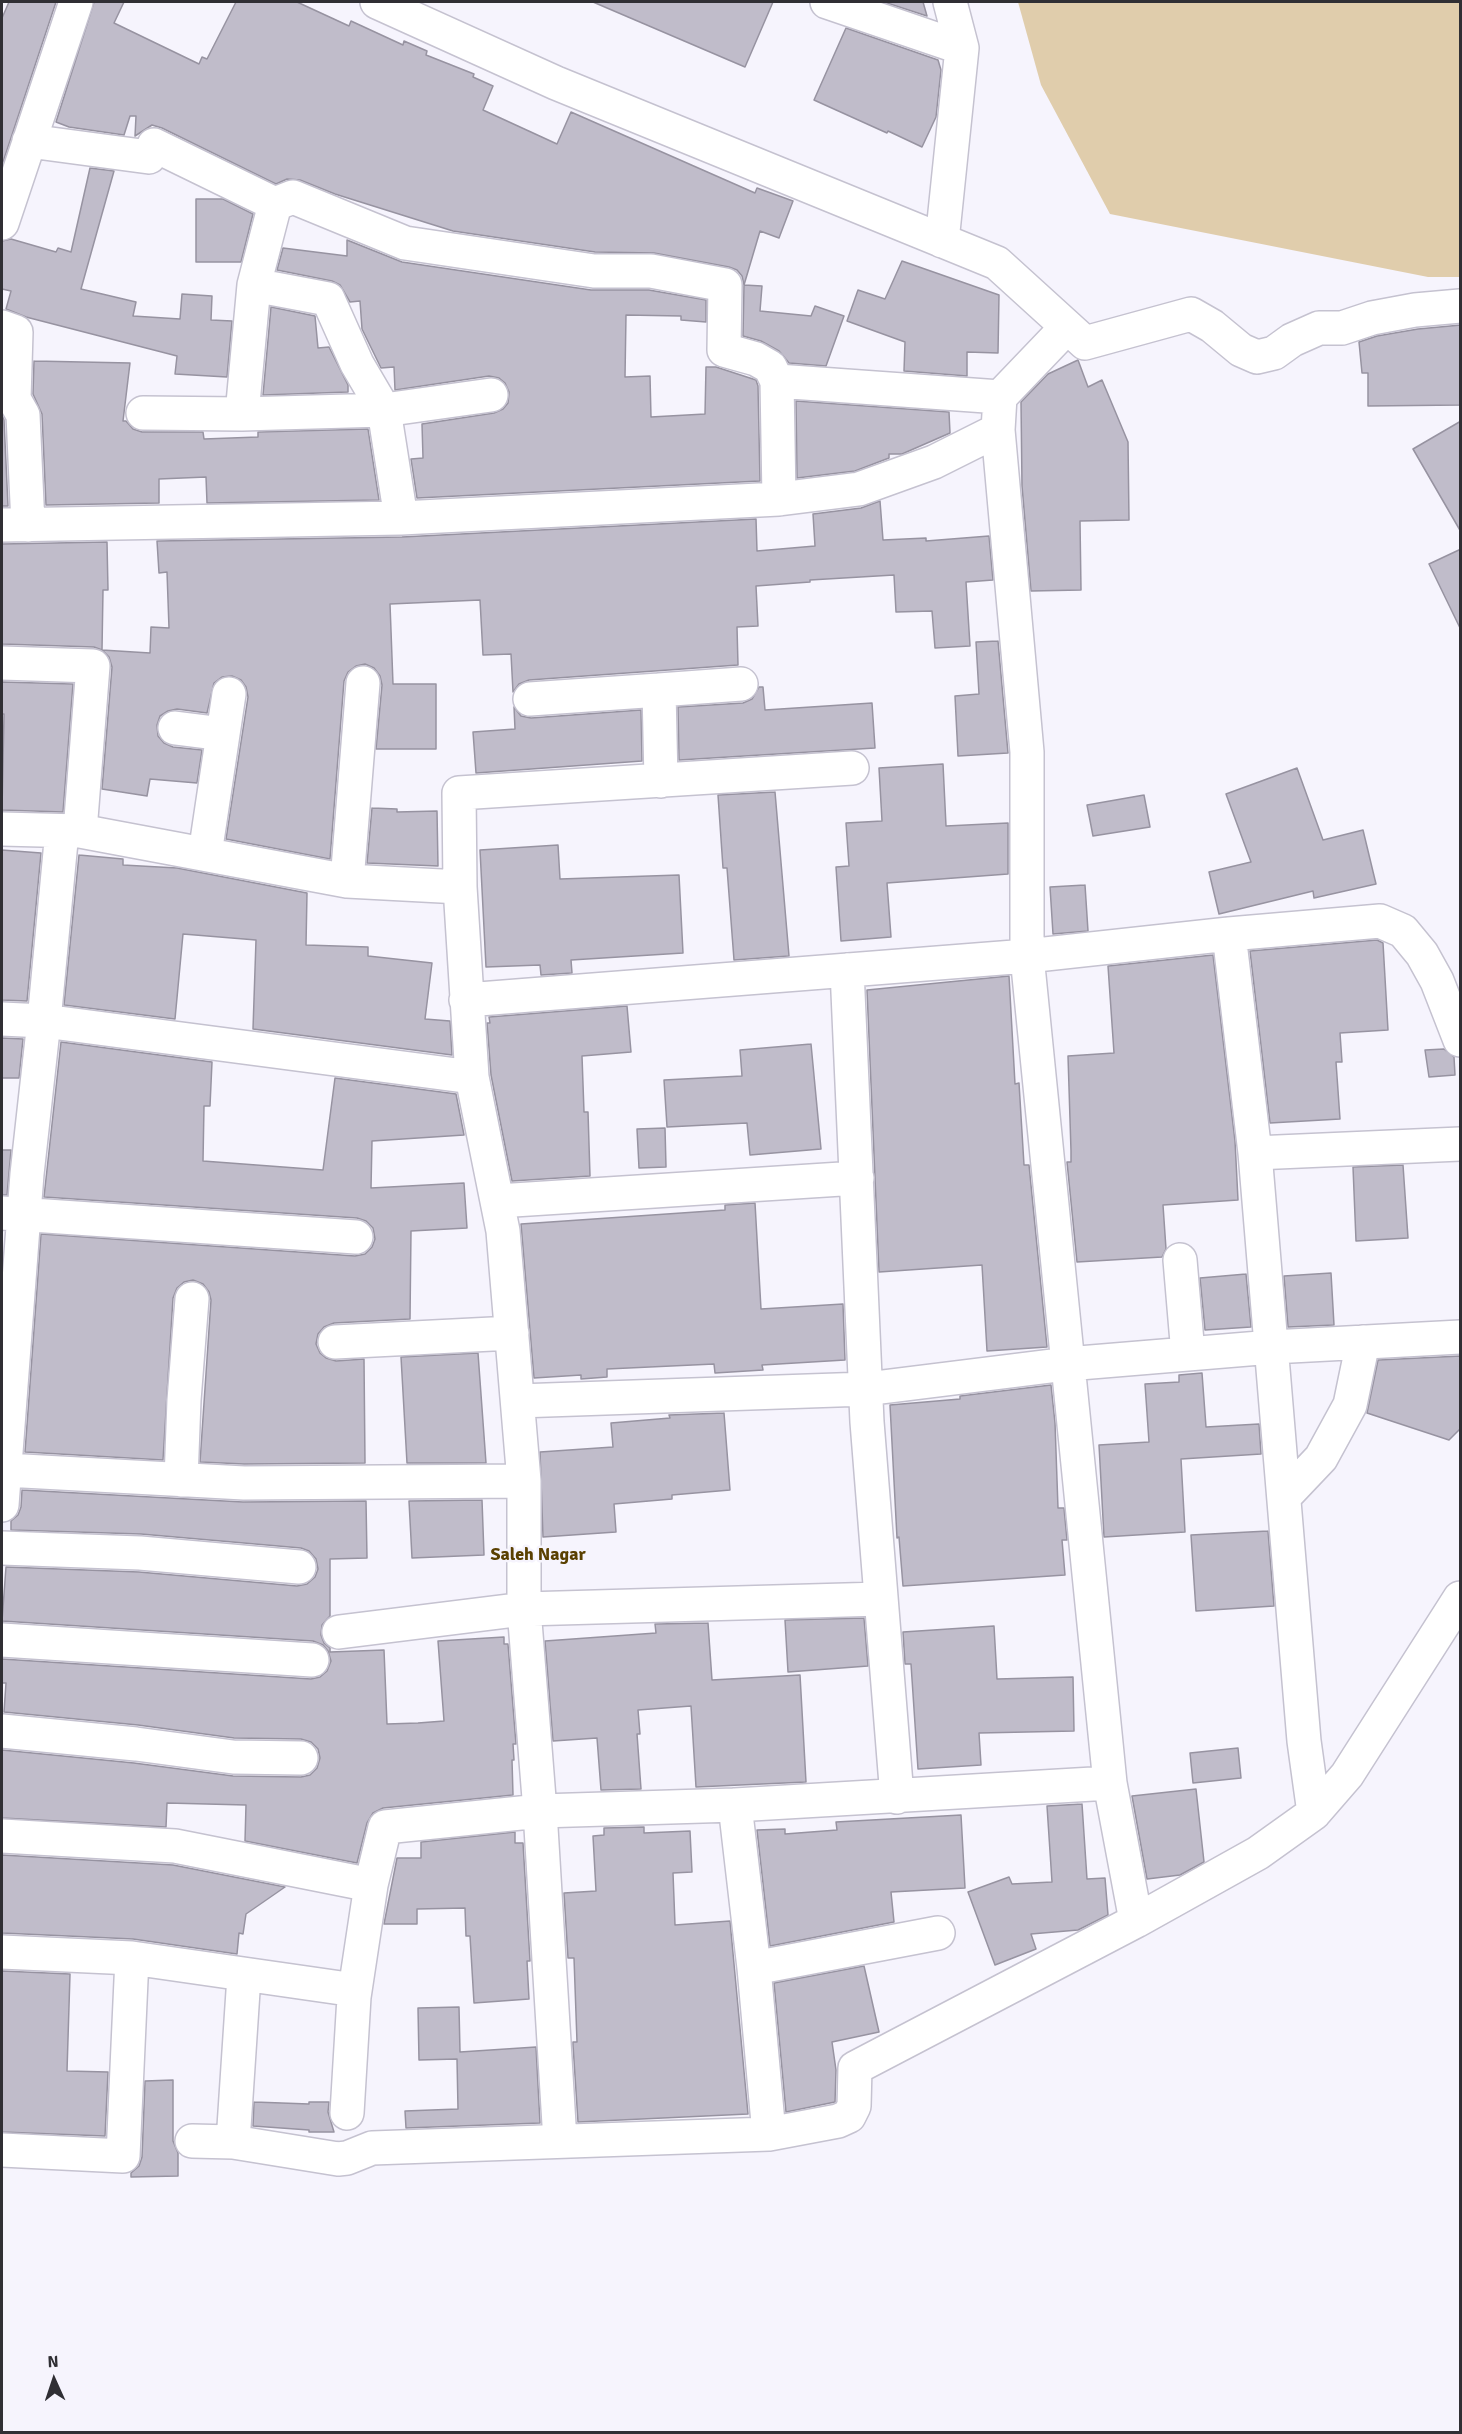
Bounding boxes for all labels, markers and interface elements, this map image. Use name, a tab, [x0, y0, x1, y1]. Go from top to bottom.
district label: Saleh Nagar	[490, 1544, 586, 1566]
north arrow	[24, 2350, 84, 2410]
text: N	[47, 2352, 59, 2372]

